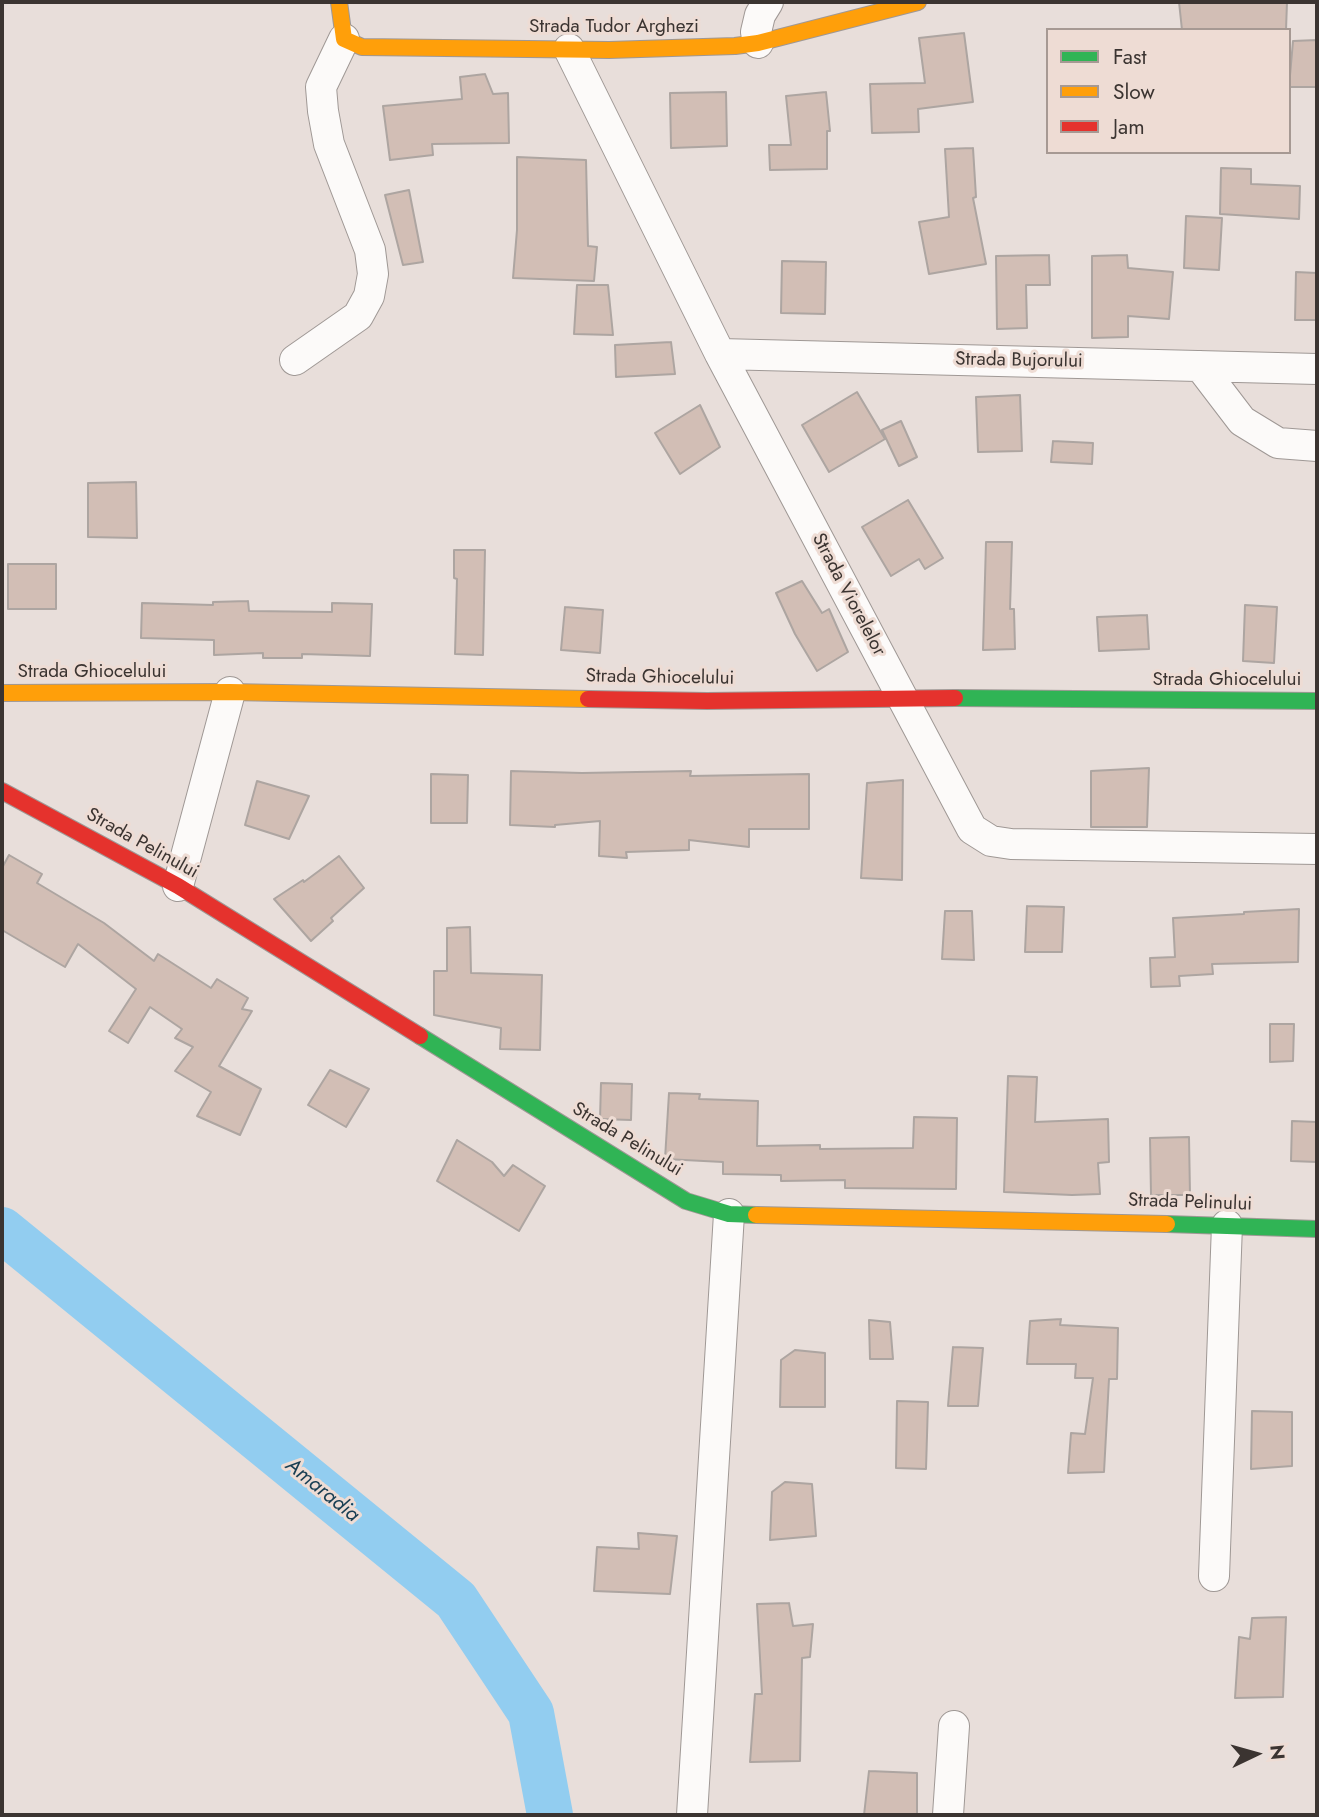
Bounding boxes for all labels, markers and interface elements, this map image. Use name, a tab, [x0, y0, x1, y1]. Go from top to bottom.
street label: Strada Tudor Arghezi	[529, 16, 699, 38]
legend	[1046, 28, 1291, 154]
text: Fast	[1113, 42, 1146, 72]
text: Slow	[1113, 77, 1155, 107]
text: Jam	[1113, 112, 1145, 142]
street label: Strada Bujorului	[955, 348, 1083, 374]
street label: Strada Viorelelor	[806, 530, 890, 660]
street label: Strada Ghiocelului	[18, 661, 166, 683]
street label: Strada Ghiocelului	[585, 665, 735, 691]
street label: Strada Ghiocelului	[1153, 669, 1301, 691]
street label: Strada Pelinului	[82, 804, 202, 884]
street label: Strada Pelinului	[568, 1098, 686, 1182]
street label: Strada Pelinului	[1127, 1189, 1253, 1217]
water label: Amaradia	[280, 1453, 364, 1529]
north arrow	[1221, 1719, 1291, 1789]
text: N	[1263, 1743, 1292, 1761]

